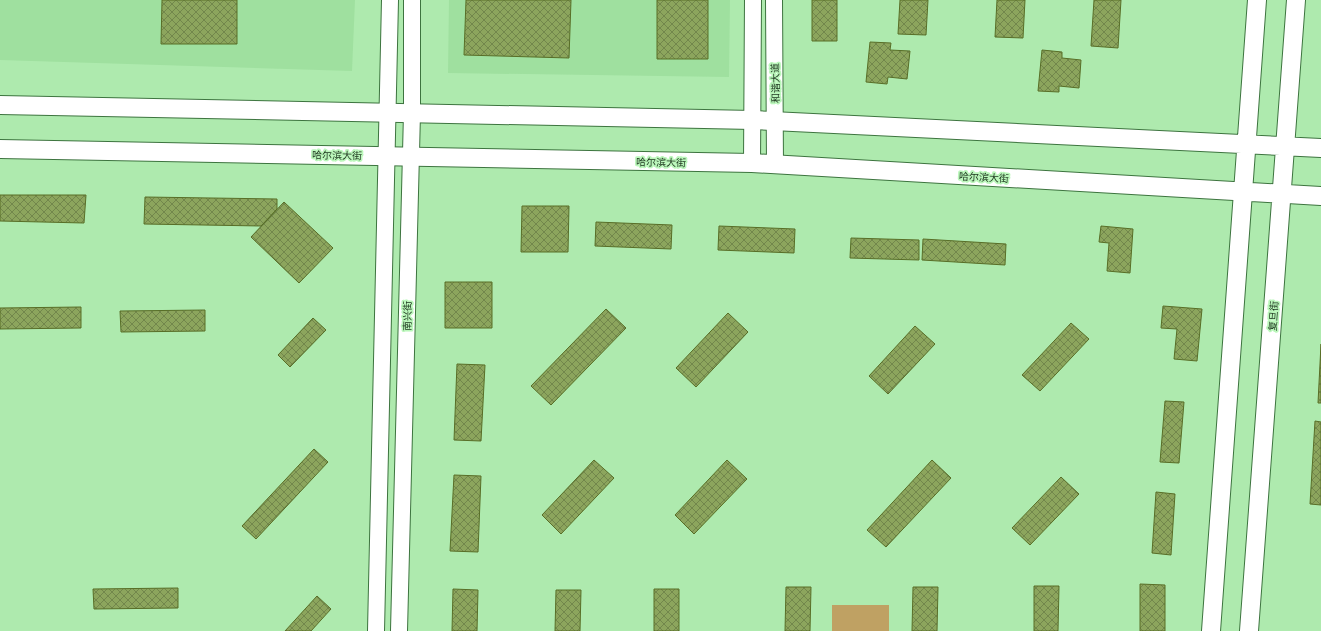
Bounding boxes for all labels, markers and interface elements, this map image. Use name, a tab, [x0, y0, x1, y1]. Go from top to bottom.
street label: 和谐大道	[768, 63, 782, 103]
street label: 哈尔滨大街	[312, 148, 362, 162]
street label: 哈尔滨大街	[636, 155, 686, 169]
street label: 哈尔滨大街	[959, 169, 1009, 185]
street label: 南兴街	[400, 301, 414, 331]
street label: 复旦街	[1265, 301, 1281, 331]

